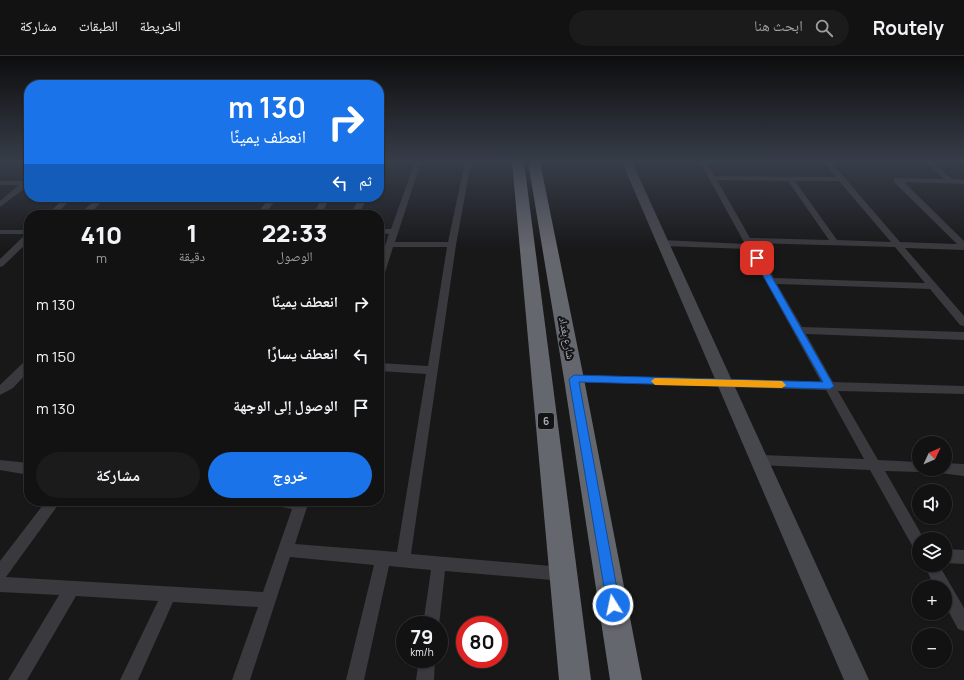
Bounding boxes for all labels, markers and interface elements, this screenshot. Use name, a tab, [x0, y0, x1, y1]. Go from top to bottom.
search box	[569, 10, 849, 46]
text: ابحث هنا	[754, 15, 803, 36]
text: Routely	[873, 15, 944, 41]
text: مشاركة	[20, 16, 57, 35]
text: الطبقات	[79, 16, 118, 35]
text: الخريطة	[140, 16, 181, 35]
icon: search	[813, 17, 835, 39]
text: 130 m	[228, 88, 306, 126]
icon: right	[320, 96, 372, 148]
text: انعطف يمينًا	[230, 124, 306, 148]
text: ثم	[359, 170, 372, 191]
icon: left	[329, 172, 351, 194]
text: 1	[187, 216, 197, 249]
text: 22:33	[262, 216, 328, 249]
text: 410	[80, 218, 122, 251]
pin	[740, 241, 774, 275]
text: دقيقة	[179, 247, 205, 265]
text: الوصول	[277, 247, 313, 265]
icon: arrive	[746, 247, 768, 269]
text: m	[96, 249, 107, 267]
text: انعطف يمينًا	[271, 291, 338, 312]
icon: right	[350, 293, 372, 315]
text: 130 m	[36, 294, 75, 315]
street label: شارع بغداد	[556, 315, 579, 360]
text: انعطف يسارًا	[267, 343, 338, 364]
icon: left	[350, 345, 372, 367]
text: 150 m	[36, 346, 75, 367]
text: الوصول إلى الوجهة	[233, 395, 338, 416]
icon: arrive	[350, 397, 372, 419]
text: 130 m	[36, 398, 75, 419]
road number: 6	[538, 413, 554, 429]
north arrow	[912, 436, 952, 476]
map controls	[912, 436, 952, 668]
button: مشاركة	[36, 452, 200, 498]
button: خروج	[208, 452, 372, 498]
button: sound	[912, 484, 952, 524]
button: layers	[912, 532, 952, 572]
button: +	[912, 580, 952, 620]
position arrow	[592, 584, 634, 626]
speed limit sign: 80	[456, 616, 508, 668]
text: 79	[410, 623, 434, 650]
button: −	[912, 628, 952, 668]
text: km/h	[410, 645, 434, 659]

